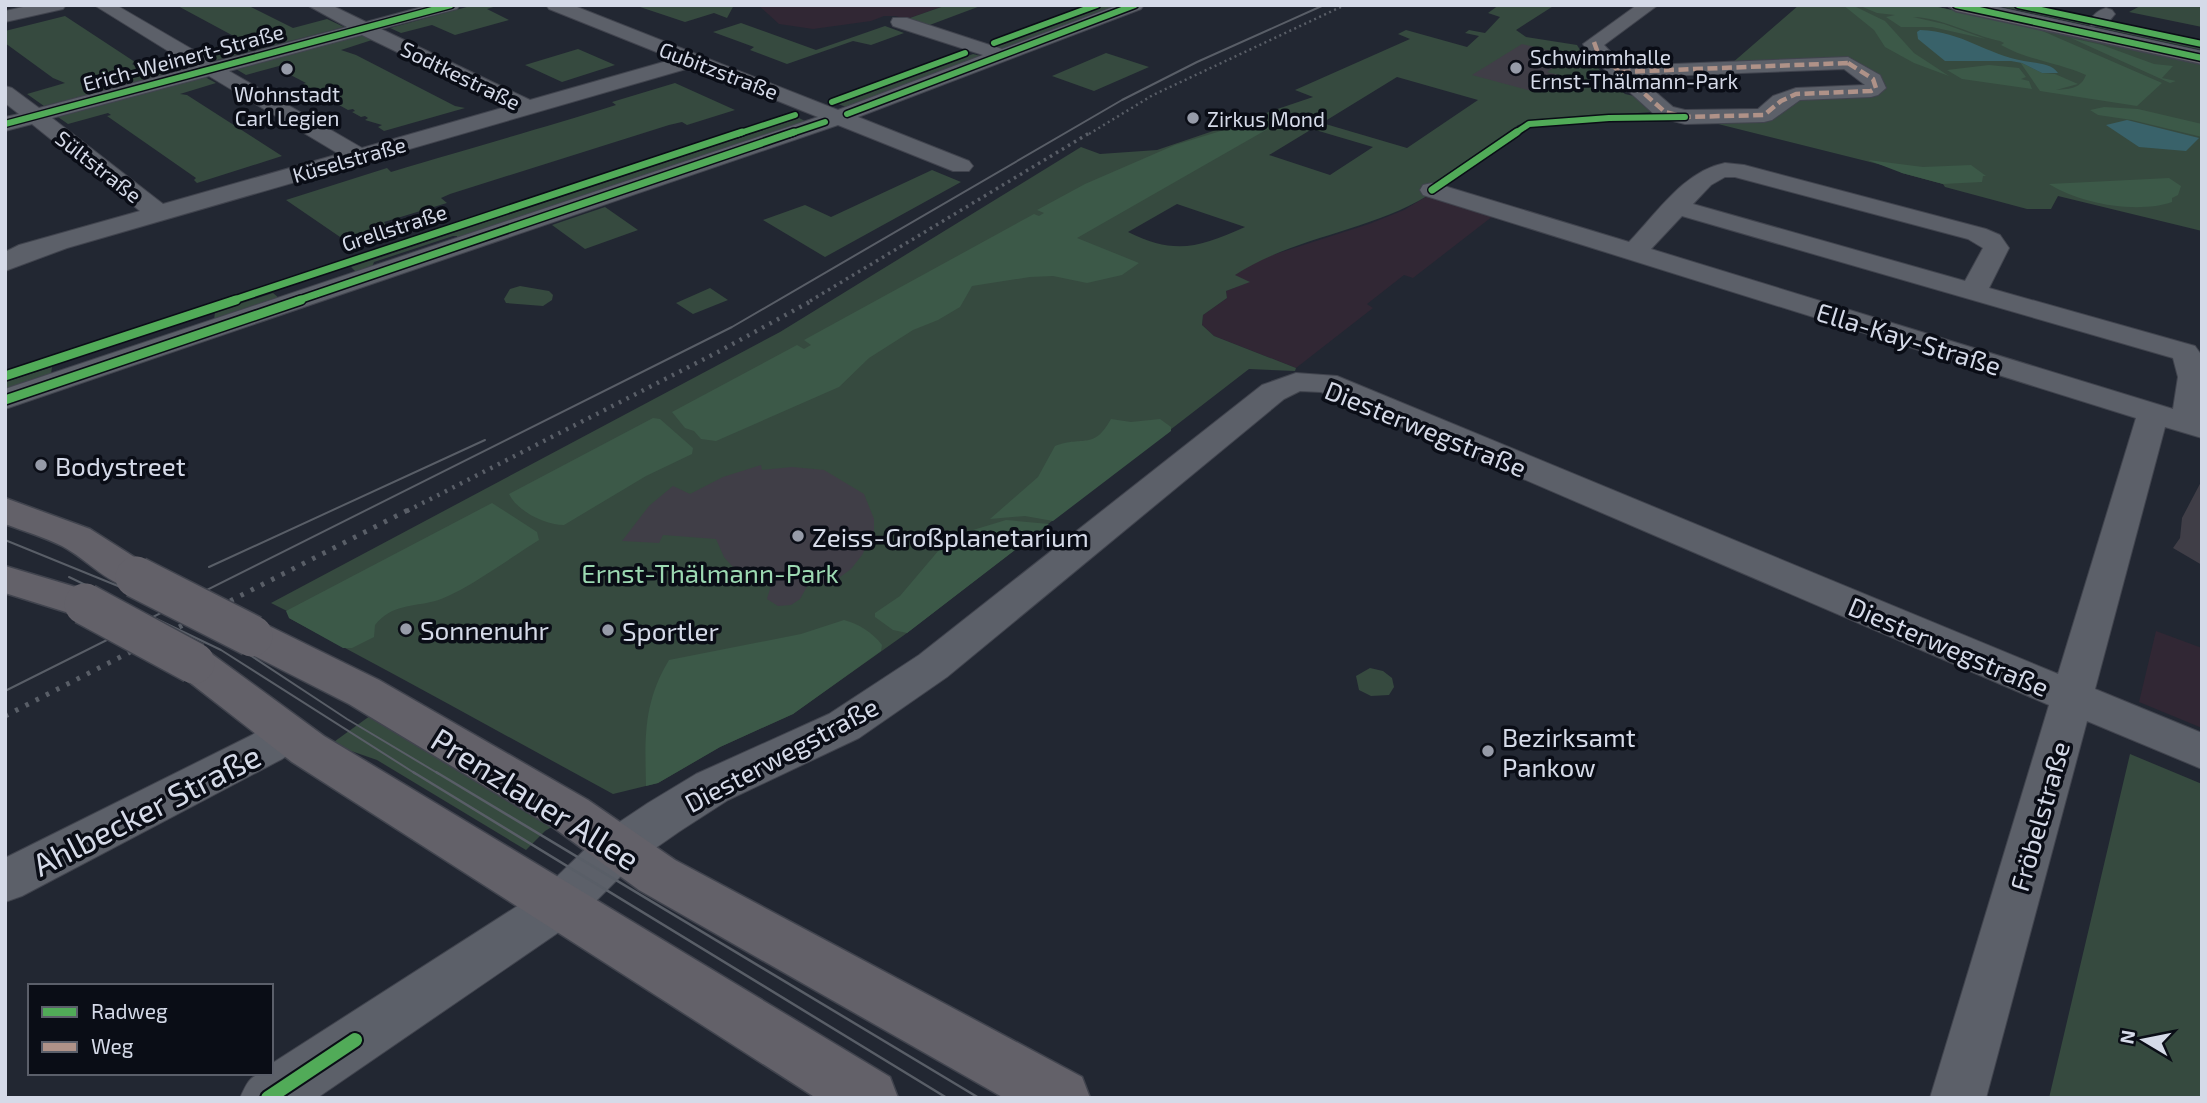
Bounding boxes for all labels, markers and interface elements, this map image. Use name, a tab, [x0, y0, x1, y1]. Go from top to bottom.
street label: Erich-Weinert-Straße	[80, 18, 286, 96]
street label: Sodtkestraße	[397, 35, 525, 115]
street label: Gubitzstraße	[656, 36, 782, 104]
place label: Schwimmhalle Ernst-Thälmann-Park	[1530, 44, 1738, 93]
marker: Schwimmhalle Ernst-Thälmann-Park	[1508, 60, 1524, 76]
marker: Wohnstadt Carl Legien	[279, 61, 295, 77]
place label: Wohnstadt Carl Legien	[234, 81, 340, 130]
place label: Zirkus Mond	[1207, 106, 1325, 131]
marker: Zirkus Mond	[1185, 110, 1201, 126]
street label: Sültstraße	[51, 125, 147, 207]
street label: Küselstraße	[290, 131, 408, 187]
street label: Grellstraße	[338, 198, 450, 256]
street label: Ella-Kay-Straße	[1813, 295, 2005, 381]
street label: Diesterwegstraße	[1321, 373, 1531, 483]
place label: Bodystreet	[55, 450, 186, 481]
marker: Bodystreet	[33, 457, 49, 473]
place label: Zeiss-Großplanetarium	[812, 521, 1089, 552]
marker: Zeiss-Großplanetarium	[790, 528, 806, 544]
park label: Ernst-Thälmann-Park	[581, 557, 839, 588]
street label: Diesterwegstraße	[1844, 590, 2054, 702]
place label: Sonnenuhr	[420, 614, 549, 645]
place label: Sportler	[622, 615, 719, 646]
marker: Sonnenuhr	[398, 621, 414, 637]
marker: Sportler	[600, 622, 616, 638]
street label: Diesterwegstraße	[679, 690, 883, 818]
street label: Prenzlauer Allee	[425, 719, 647, 877]
place label: Bezirksamt Pankow	[1502, 721, 1636, 782]
street label: Ahlbecker Straße	[26, 735, 266, 883]
street label: Fröbelstraße	[2003, 738, 2075, 894]
marker: Bezirksamt Pankow	[1480, 743, 1496, 759]
legend	[28, 984, 273, 1075]
text: Radweg	[91, 998, 168, 1023]
north arrow	[2109, 1005, 2179, 1075]
text: N	[2114, 1028, 2139, 1046]
text: Weg	[91, 1033, 134, 1058]

